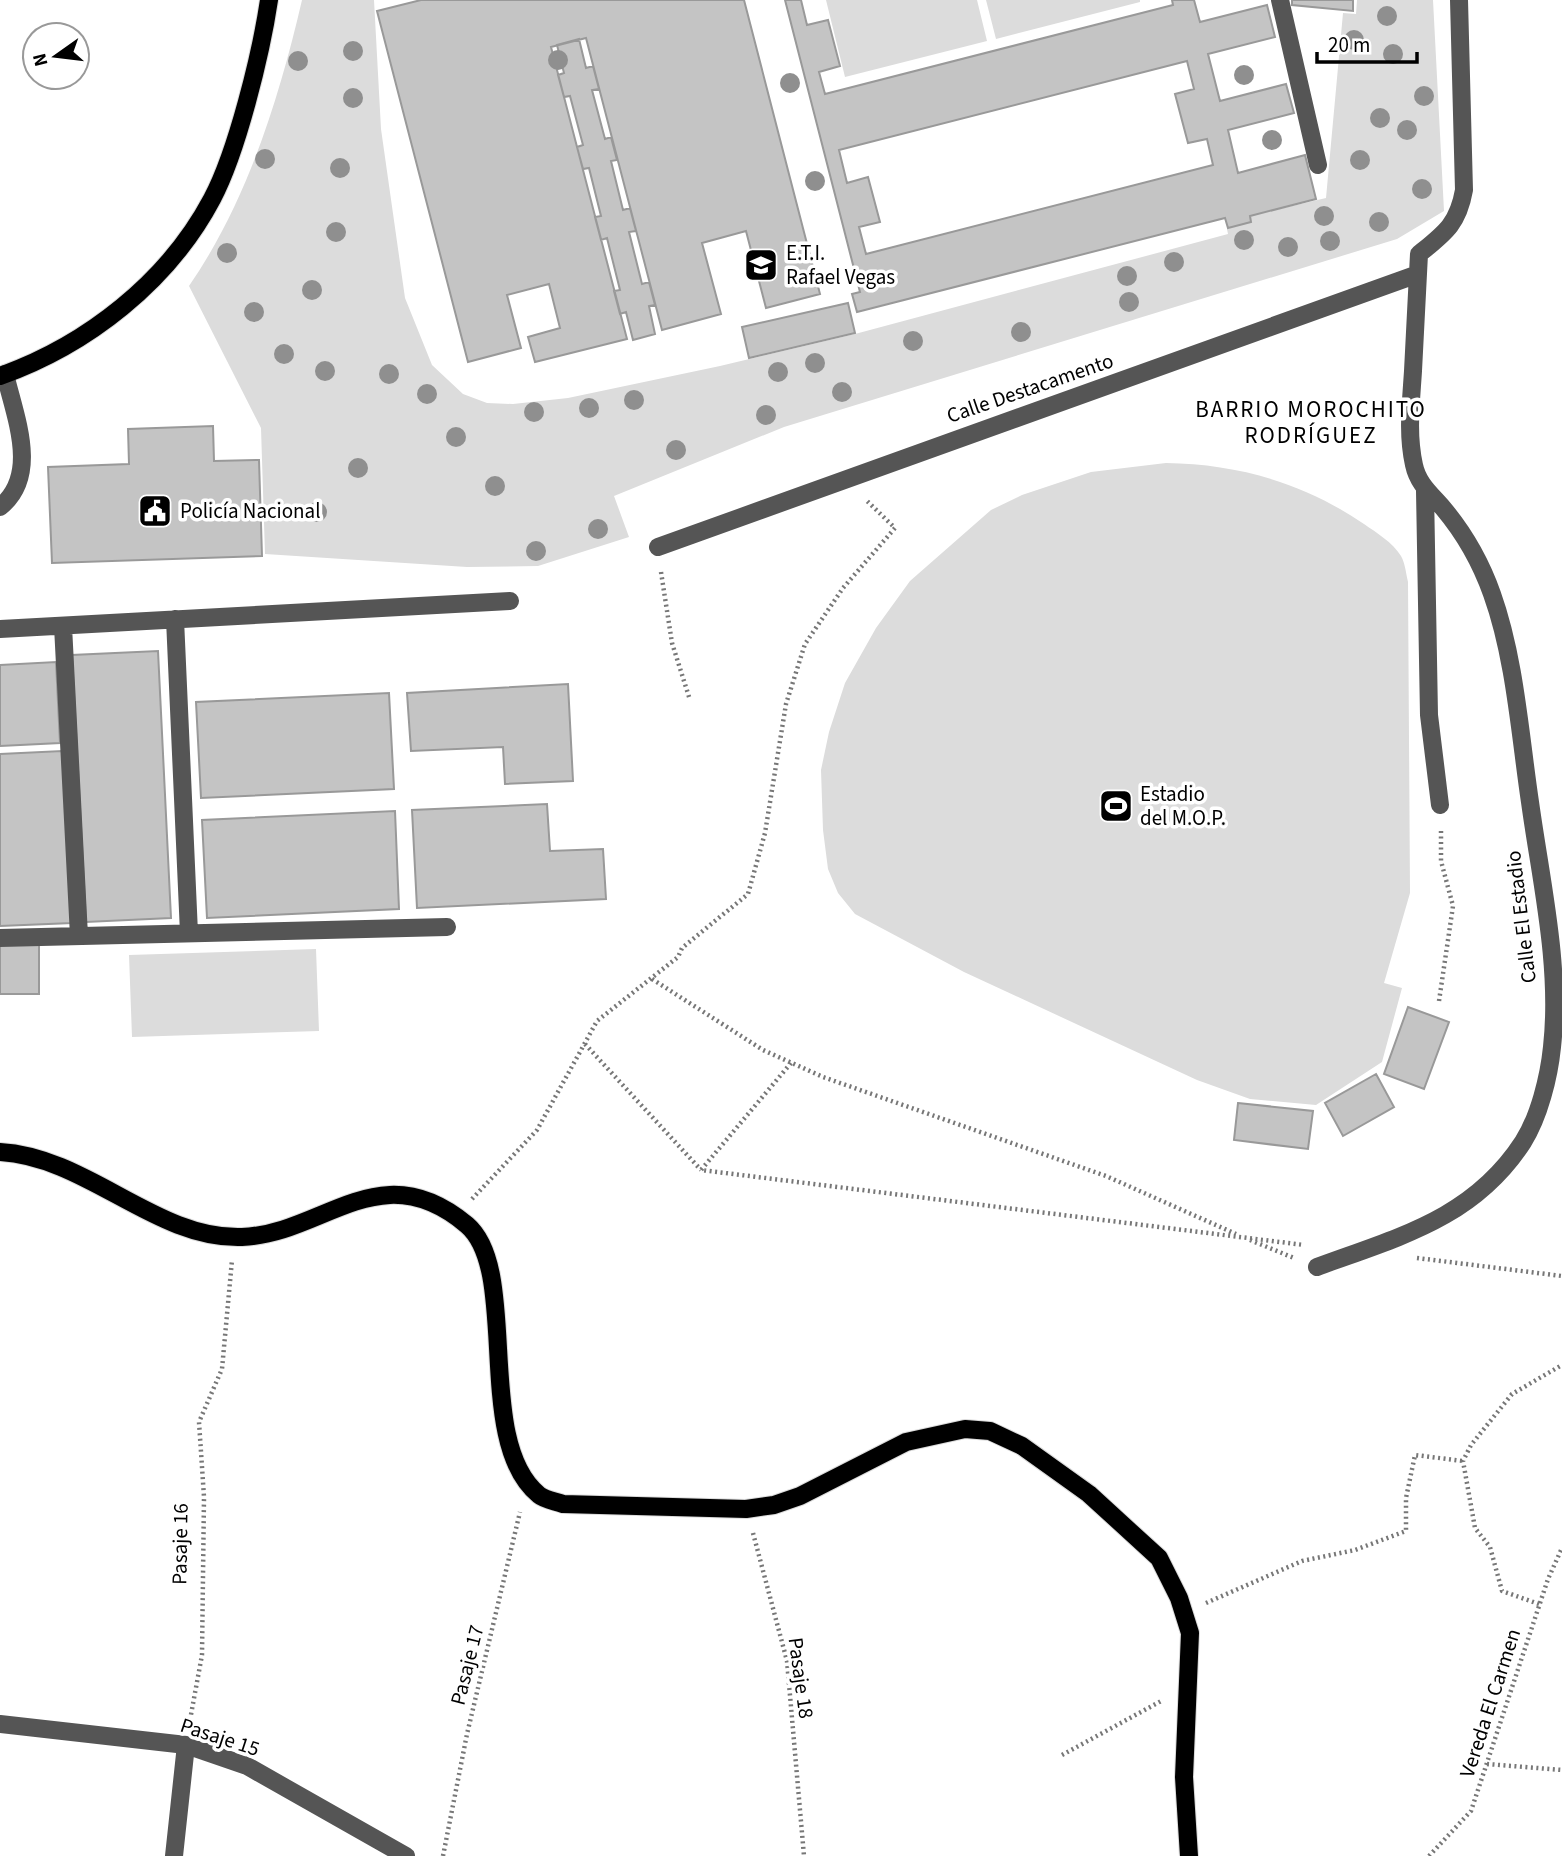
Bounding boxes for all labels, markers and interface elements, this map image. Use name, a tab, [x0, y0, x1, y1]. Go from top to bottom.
north arrow	[21, 21, 91, 91]
scale bar	[1317, 21, 1417, 65]
text: 20 m	[1328, 30, 1370, 60]
text: N	[26, 50, 56, 69]
place label: E.T.I. Rafael Vegas	[786, 238, 895, 292]
school or university icon: E.T.I. Rafael Vegas	[742, 246, 780, 284]
street label: Calle Destacamento	[943, 345, 1117, 431]
district label: BARRIO MOROCHITO RODRÍGUEZ	[1195, 393, 1427, 452]
public building icon: Policía Nacional	[136, 492, 174, 530]
place label: Policía Nacional	[180, 496, 321, 526]
place label: Estadio del M.O.P.	[1140, 779, 1226, 833]
sports icon: Estadio del M.O.P.	[1097, 787, 1135, 825]
street label: Calle El Estadio	[1498, 849, 1544, 985]
street label: Pasaje 16	[164, 1503, 196, 1585]
street label: Pasaje 17	[443, 1622, 491, 1708]
street label: Vereda El Carmen	[1452, 1625, 1528, 1781]
street label: Pasaje 18	[780, 1635, 822, 1721]
street label: Pasaje 15	[177, 1710, 263, 1764]

